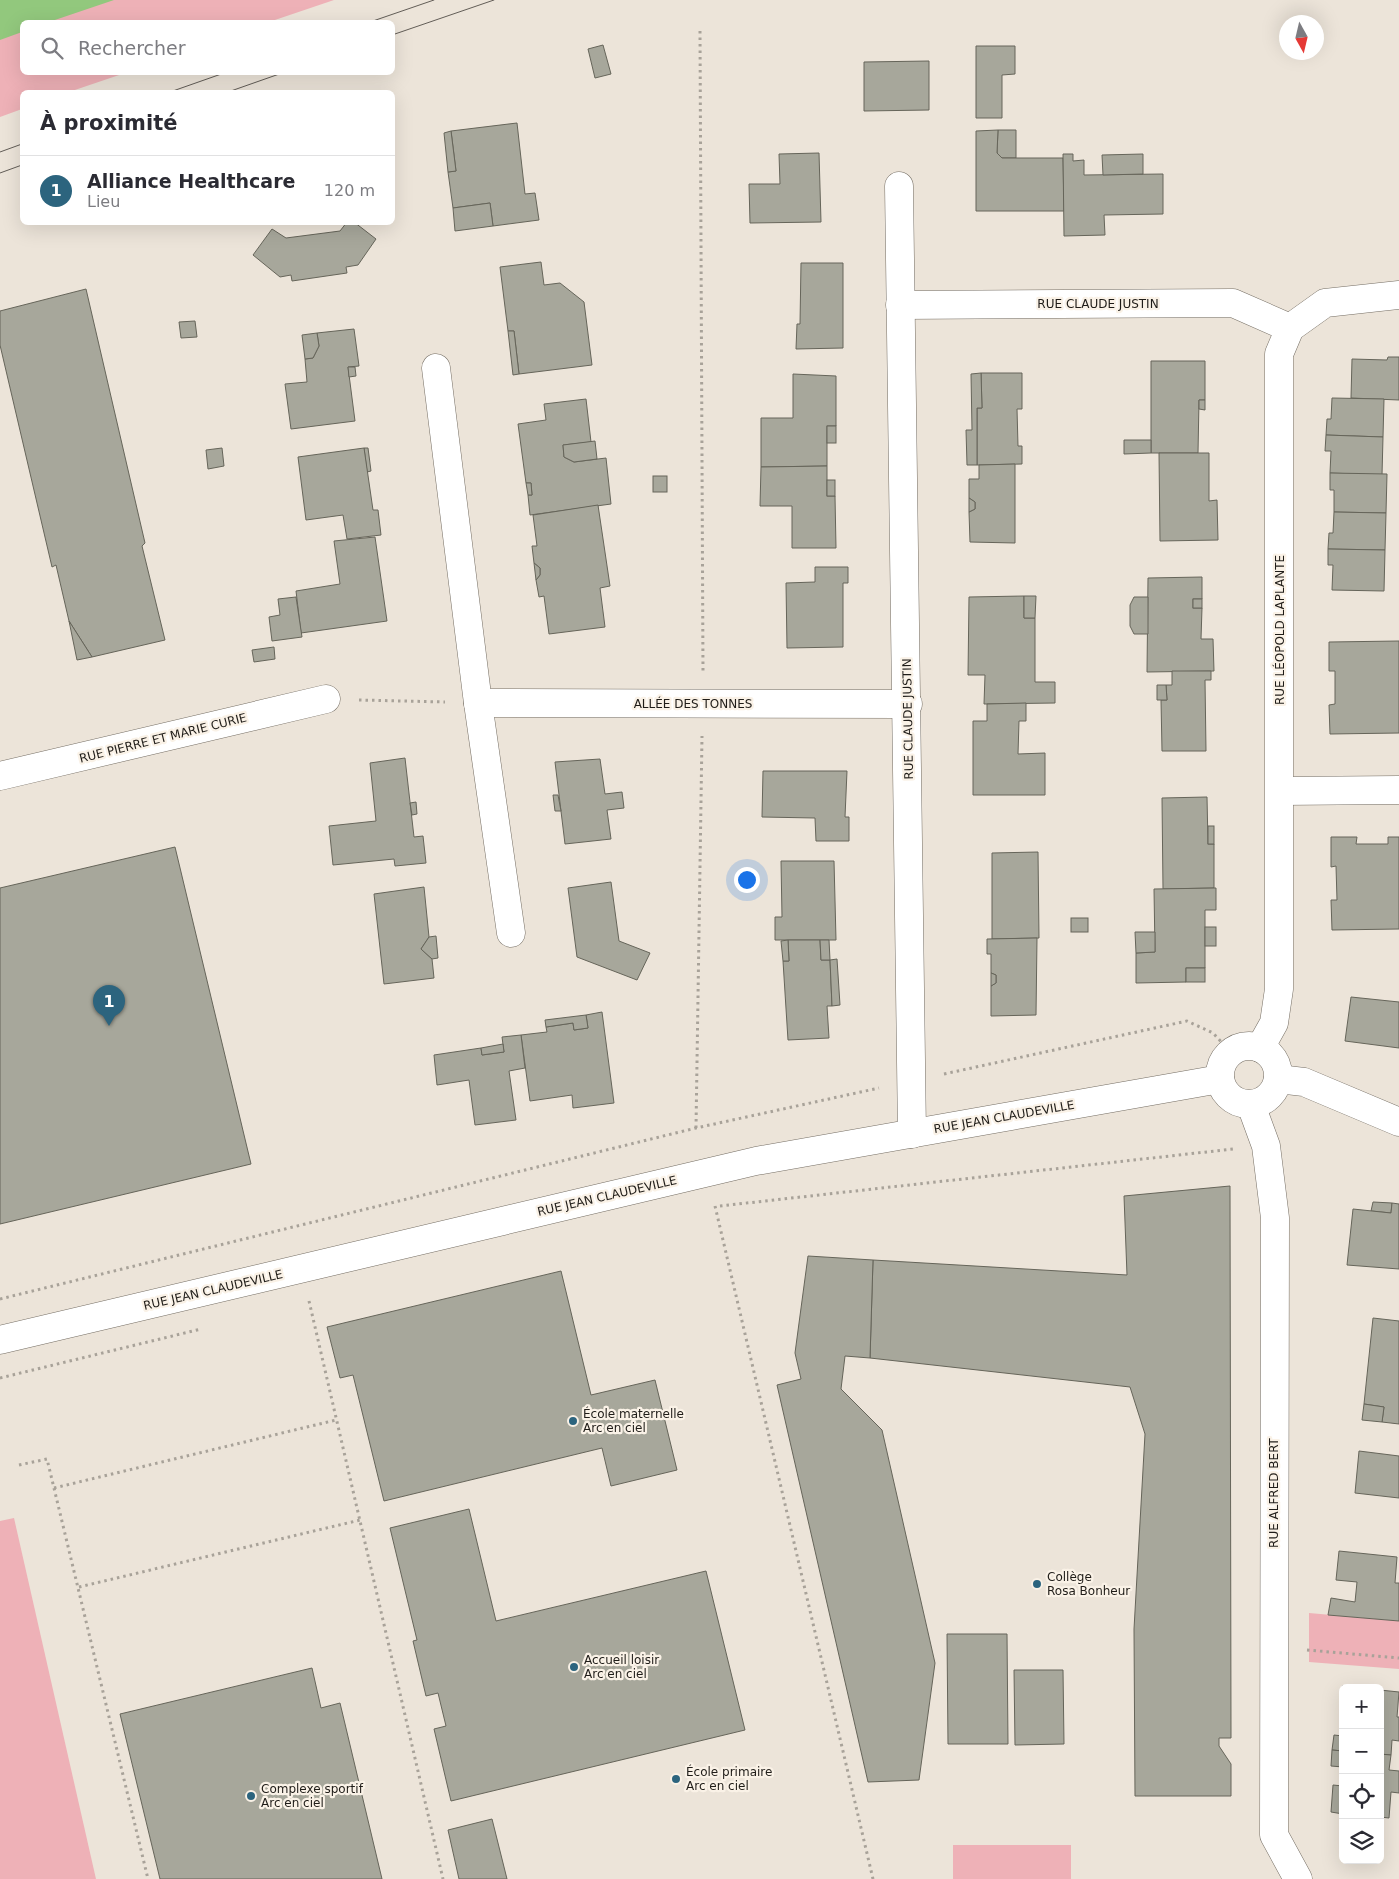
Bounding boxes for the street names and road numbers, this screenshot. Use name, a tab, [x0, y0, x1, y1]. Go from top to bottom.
street label: RUE CLAUDE JUSTIN	[1037, 297, 1159, 311]
street label: RUE LÉOPOLD LAPLANTE	[1272, 555, 1287, 705]
street label: RUE CLAUDE JUSTIN	[900, 658, 916, 780]
street label: ALLÉE DES TONNES	[634, 696, 752, 711]
street label: RUE PIERRE ET MARIE CURIE	[78, 710, 248, 766]
street label: RUE JEAN CLAUDEVILLE	[933, 1098, 1075, 1136]
street label: RUE JEAN CLAUDEVILLE	[536, 1173, 678, 1219]
street label: RUE JEAN CLAUDEVILLE	[142, 1267, 284, 1313]
street label: RUE ALFRED BERT	[1267, 1437, 1281, 1548]

